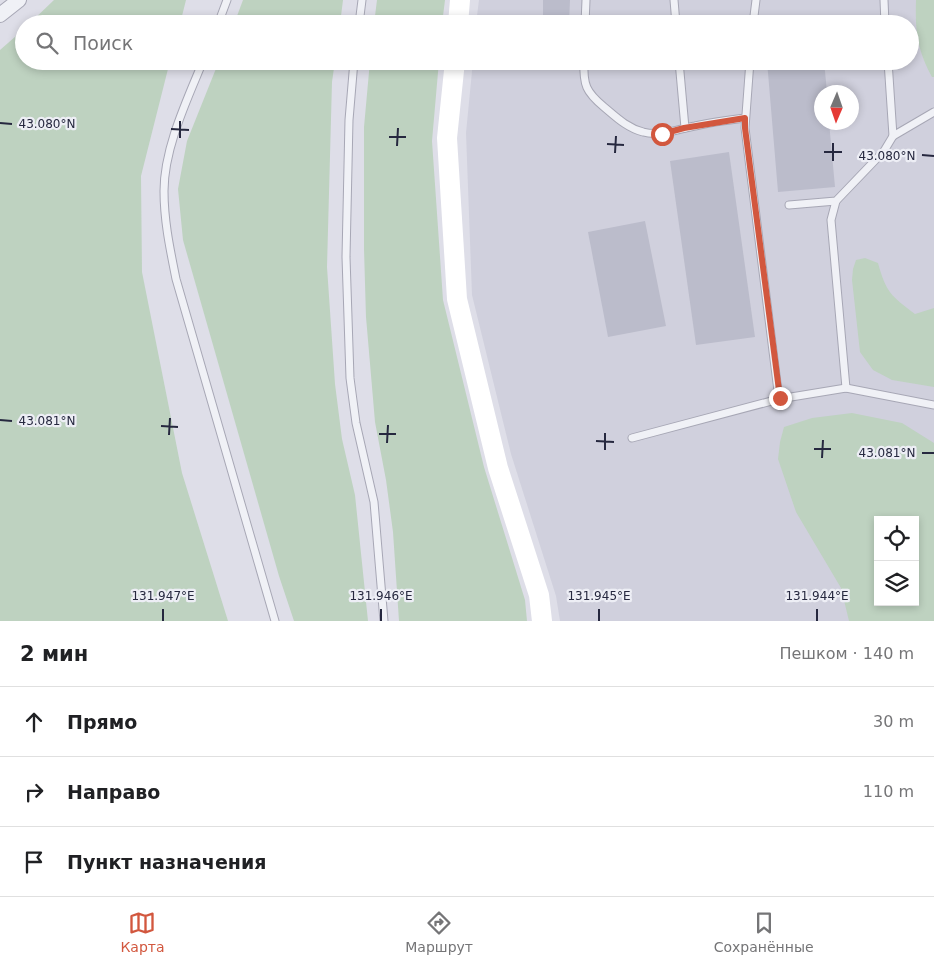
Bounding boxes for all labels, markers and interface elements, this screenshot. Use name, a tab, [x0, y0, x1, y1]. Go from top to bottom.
search box	[15, 15, 919, 70]
icon: search	[33, 29, 61, 57]
text: Поиск	[73, 32, 133, 54]
north arrow	[814, 85, 859, 130]
text: 43.080°N	[19, 117, 75, 131]
route start	[651, 123, 674, 146]
text: 43.080°N	[859, 149, 915, 163]
route end	[769, 387, 792, 410]
text: 43.081°N	[19, 414, 75, 428]
text: 43.081°N	[859, 446, 915, 460]
map controls	[874, 516, 919, 606]
button: locate	[874, 516, 919, 561]
button: layers	[874, 561, 919, 606]
text: 131.947°E	[131, 589, 195, 603]
text: 131.946°E	[349, 589, 413, 603]
text: 131.945°E	[567, 589, 631, 603]
text: 131.944°E	[785, 589, 849, 603]
text: 2 мин	[20, 642, 88, 666]
text: Пешком · 140 m	[779, 644, 914, 663]
icon: ahead	[20, 708, 48, 736]
text: Прямо	[67, 711, 137, 733]
text: 30 m	[873, 712, 914, 731]
icon: right	[20, 778, 48, 806]
text: Направо	[67, 781, 160, 803]
text: 110 m	[863, 782, 914, 801]
icon: arrive	[20, 848, 48, 876]
text: Пункт назначения	[67, 851, 266, 873]
tab: Карта	[120, 909, 165, 955]
tab: Маршрут	[405, 909, 473, 955]
tab: Сохранённые	[714, 909, 814, 955]

